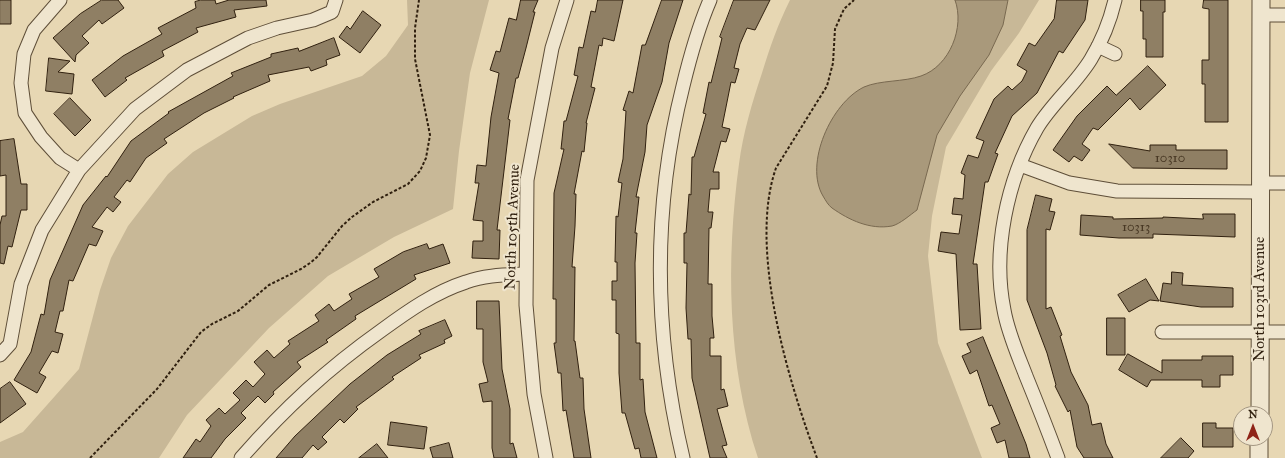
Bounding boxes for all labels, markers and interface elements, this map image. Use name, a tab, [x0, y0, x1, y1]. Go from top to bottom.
house number: 10310	[1155, 151, 1185, 167]
street label: North 105th Avenue	[502, 164, 524, 290]
house number: 10313	[1122, 220, 1150, 236]
street label: North 103rd Avenue	[1251, 237, 1269, 361]
north arrow	[1233, 406, 1273, 446]
text: N	[1248, 408, 1258, 421]

